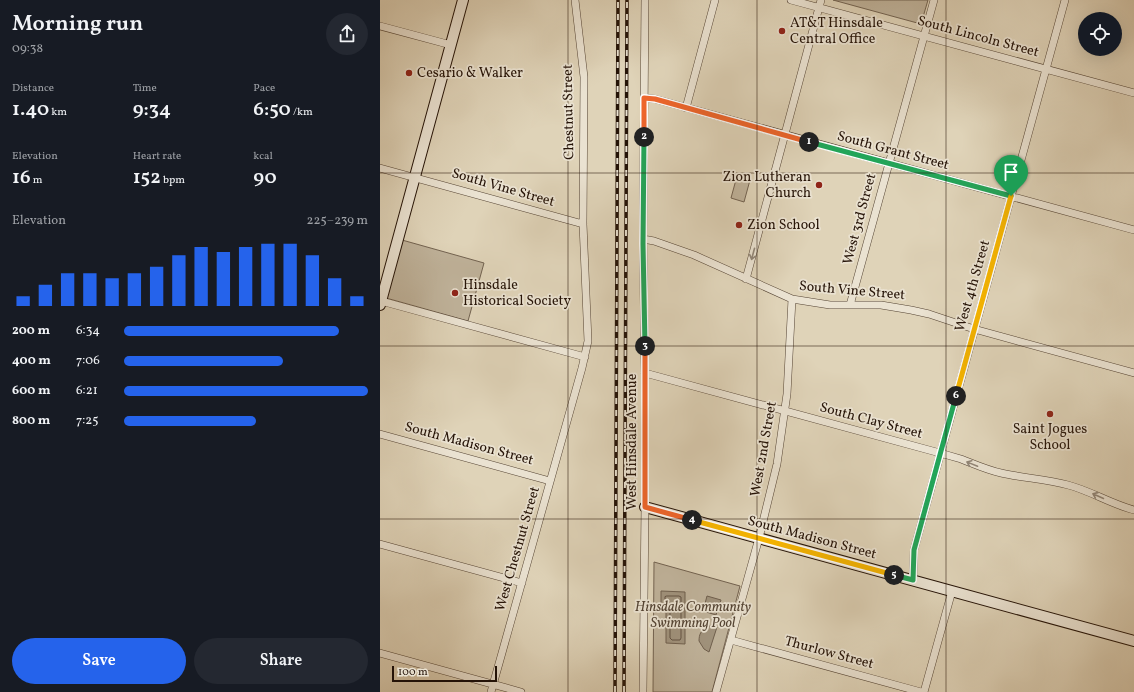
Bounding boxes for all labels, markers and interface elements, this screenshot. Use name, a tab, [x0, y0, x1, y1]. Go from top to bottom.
text: Morning run	[12, 9, 143, 40]
street label: South Lincoln Street	[915, 12, 1041, 62]
map controls	[1078, 12, 1122, 56]
button: locate	[1078, 12, 1122, 56]
button: share	[326, 13, 368, 55]
place label: AT&T Hinsdale Central Office	[790, 14, 883, 49]
marker: AT&T Hinsdale Central Office	[777, 26, 787, 36]
text: 09:38	[12, 40, 43, 58]
place label: Cesario & Walker	[417, 64, 523, 83]
street label: Chestnut Street	[559, 64, 579, 160]
marker: Cesario & Walker	[404, 68, 414, 78]
text: Distance	[12, 81, 54, 96]
text: Time	[133, 81, 157, 96]
text: Pace	[253, 81, 275, 96]
text: 1.40	[12, 96, 49, 124]
text: 9:34	[133, 96, 171, 124]
text: 6:50	[253, 96, 291, 124]
text: km	[49, 105, 67, 120]
text: /km	[291, 105, 313, 120]
pin: 2	[634, 127, 654, 147]
street label: South Grant Street	[835, 127, 951, 175]
text: 2	[641, 129, 647, 144]
pin: 1	[799, 132, 819, 152]
text: 1	[807, 134, 811, 149]
text: Elevation	[12, 149, 58, 164]
text: Heart rate	[133, 149, 181, 164]
text: kcal	[253, 149, 273, 164]
pin	[994, 155, 1028, 196]
icon: arrive	[1000, 161, 1022, 183]
text: 16	[12, 164, 31, 192]
text: 152	[133, 164, 161, 192]
text: 90	[253, 164, 277, 192]
street label: South Vine Street	[449, 164, 557, 212]
place label: Zion Lutheran Church	[723, 168, 811, 203]
street label: West 3rd Street	[839, 171, 881, 267]
text: m	[31, 173, 43, 188]
text: bpm	[161, 173, 185, 188]
marker: Zion Lutheran Church	[814, 180, 824, 190]
text: Elevation	[12, 212, 66, 230]
text: 225–239 m	[307, 212, 368, 230]
place label: Zion School	[747, 216, 820, 235]
marker: Zion School	[734, 220, 744, 230]
street label: West 4th Street	[951, 238, 995, 334]
one-way arrow	[749, 248, 756, 261]
place label: Hinsdale Historical Society	[463, 276, 571, 311]
street label: South Vine Street	[798, 277, 906, 305]
marker: Hinsdale Historical Society	[450, 288, 460, 298]
text: 200 m	[12, 322, 50, 340]
text: 6:34	[76, 322, 100, 340]
pin: 3	[635, 336, 655, 356]
text: 3	[642, 338, 648, 353]
text: 400 m	[12, 352, 51, 370]
text: 7:06	[76, 352, 100, 370]
street label: West Hinsdale Avenue	[623, 373, 642, 510]
text: 600 m	[12, 382, 50, 400]
text: 6:21	[76, 382, 98, 400]
pin: 6	[946, 386, 966, 406]
text: 6	[953, 388, 959, 403]
street label: South Clay Street	[818, 398, 925, 444]
street label: West 2nd Street	[746, 400, 782, 498]
marker: Saint Jogues School	[1045, 409, 1055, 419]
text: 800 m	[12, 412, 50, 430]
text: 7:25	[76, 412, 99, 430]
street label: South Madison Street	[403, 418, 536, 470]
place label: Saint Jogues School	[1013, 420, 1087, 455]
one-way arrow	[967, 460, 979, 467]
street label: West Chestnut Street	[491, 484, 545, 614]
one-way arrow	[1092, 492, 1104, 499]
pin: 4	[682, 510, 702, 530]
text: 4	[689, 512, 695, 527]
street label: South Madison Street	[746, 512, 879, 564]
pin: 5	[884, 565, 904, 585]
text: 5	[891, 567, 897, 582]
park label: Hinsdale Community Swimming Pool	[635, 598, 752, 633]
street label: Thurlow Street	[782, 632, 876, 674]
button: Save	[12, 638, 186, 684]
button: Share	[194, 638, 368, 684]
scale bar	[392, 664, 497, 683]
text: 100 m	[398, 665, 428, 680]

